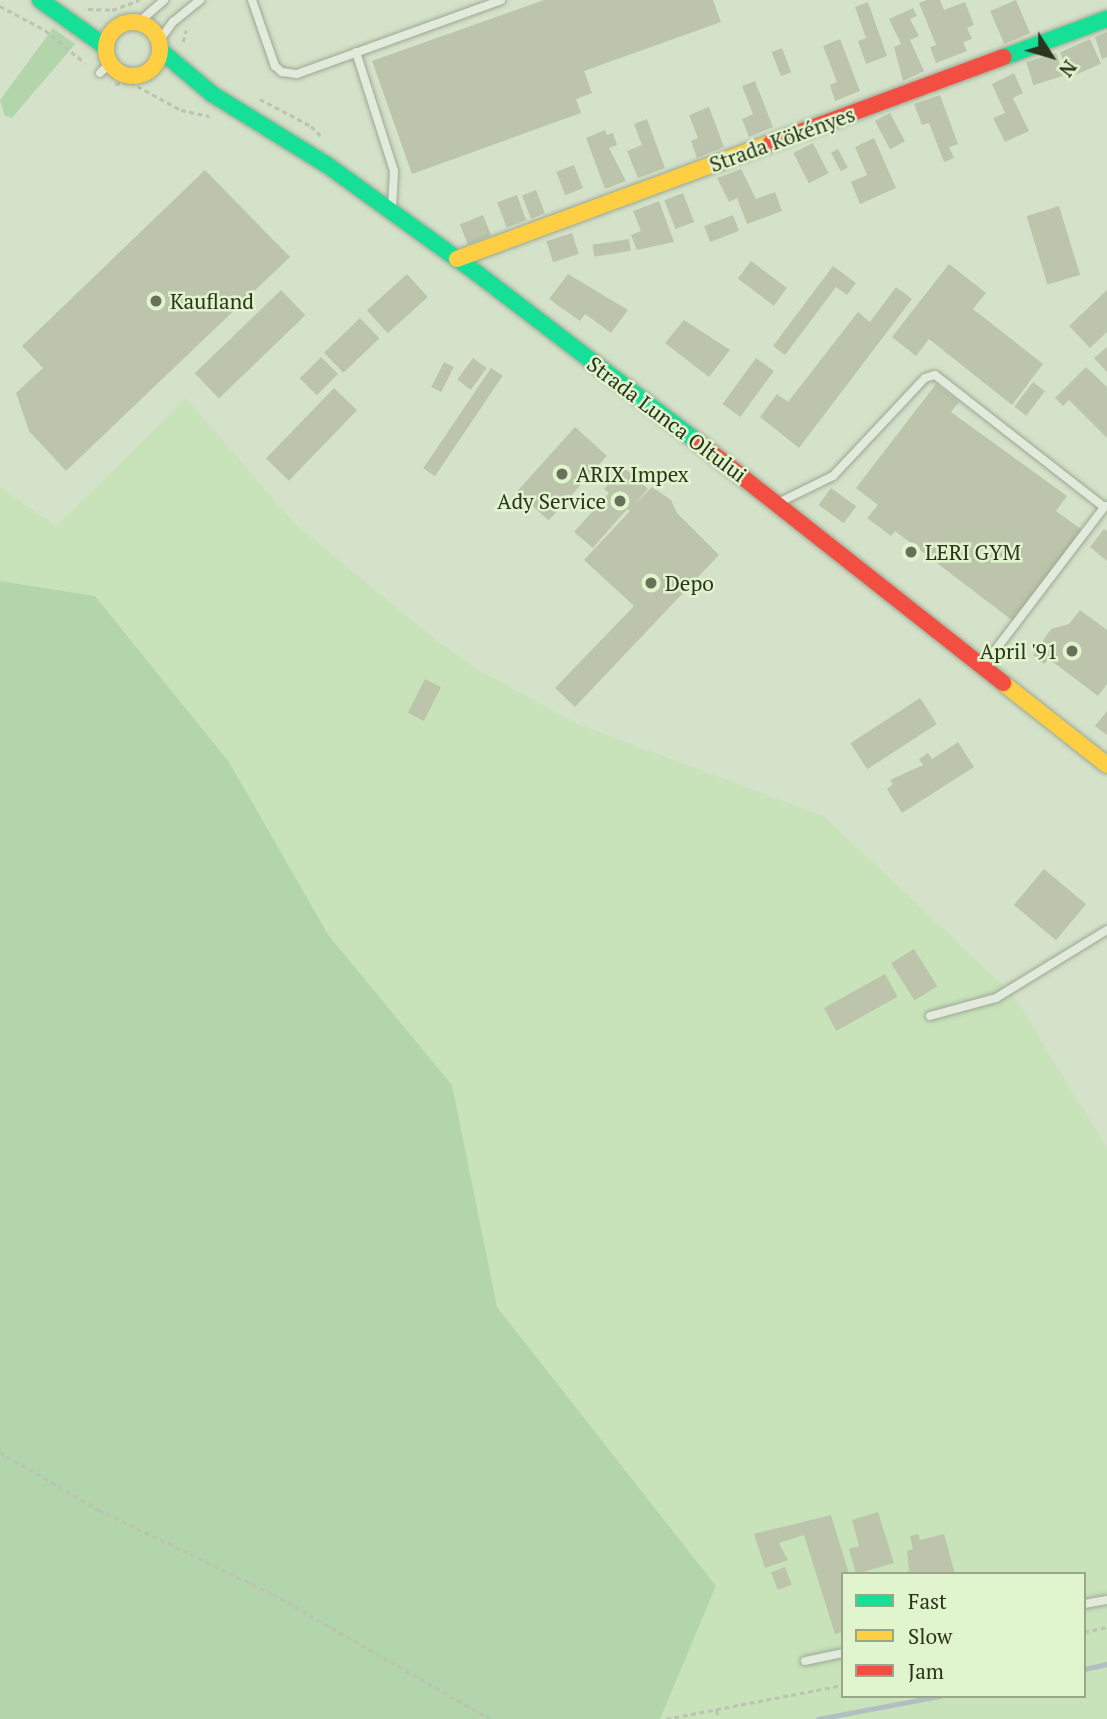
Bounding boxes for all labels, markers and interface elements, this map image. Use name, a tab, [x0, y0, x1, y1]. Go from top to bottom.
north arrow	[1016, 21, 1086, 91]
text: N	[1054, 56, 1082, 82]
street label: Strada Kökényes	[706, 101, 858, 177]
place label: Kaufland	[170, 288, 254, 314]
marker: Kaufland	[148, 293, 164, 309]
street label: Strada Lunca Oltului	[582, 351, 752, 487]
place label: ARIX Impex	[576, 461, 689, 487]
marker: ARIX Impex	[554, 466, 570, 482]
place label: Ady Service	[497, 488, 606, 514]
marker: Ady Service	[612, 493, 628, 509]
place label: LERI GYM	[925, 539, 1021, 565]
marker: LERI GYM	[903, 544, 919, 560]
place label: Depo	[665, 570, 714, 596]
marker: Depo	[643, 575, 659, 591]
place label: April '91	[979, 638, 1058, 664]
marker: April '91	[1064, 643, 1080, 659]
legend	[841, 1572, 1086, 1698]
text: Fast	[908, 1587, 947, 1615]
text: Slow	[908, 1622, 952, 1650]
text: Jam	[908, 1657, 944, 1685]

